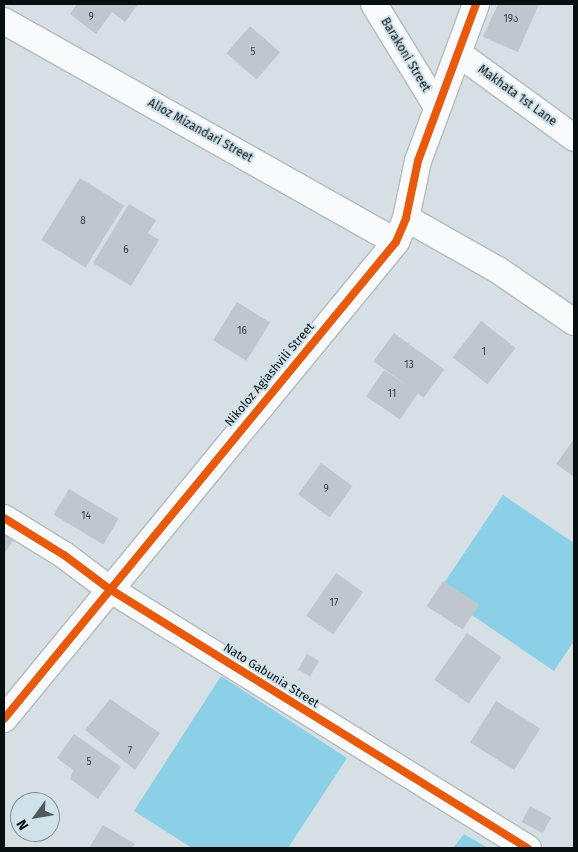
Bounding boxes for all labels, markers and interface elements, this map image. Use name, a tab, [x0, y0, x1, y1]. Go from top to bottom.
house number: 9	[88, 12, 94, 24]
house number: 19ა	[503, 14, 519, 26]
street label: Barakoni Street	[377, 15, 433, 95]
house number: 5	[250, 47, 256, 59]
street label: Makhata 1st Lane	[475, 63, 559, 129]
street label: Alioz Mizandari Street	[145, 96, 255, 166]
house number: 8	[80, 216, 86, 228]
house number: 6	[123, 245, 129, 257]
street label: Nikoloz Agiashvili Street	[222, 320, 318, 430]
house number: 16	[237, 326, 247, 338]
house number: 1	[482, 347, 486, 359]
house number: 13	[404, 360, 414, 372]
house number: 11	[388, 389, 396, 401]
house number: 9	[323, 484, 329, 496]
house number: 14	[81, 511, 91, 523]
house number: 17	[330, 598, 338, 610]
street label: Nato Gabunia Street	[221, 641, 321, 711]
house number: 7	[128, 746, 132, 758]
house number: 5	[86, 757, 92, 769]
north arrow	[10, 792, 60, 842]
text: N	[13, 816, 32, 833]

